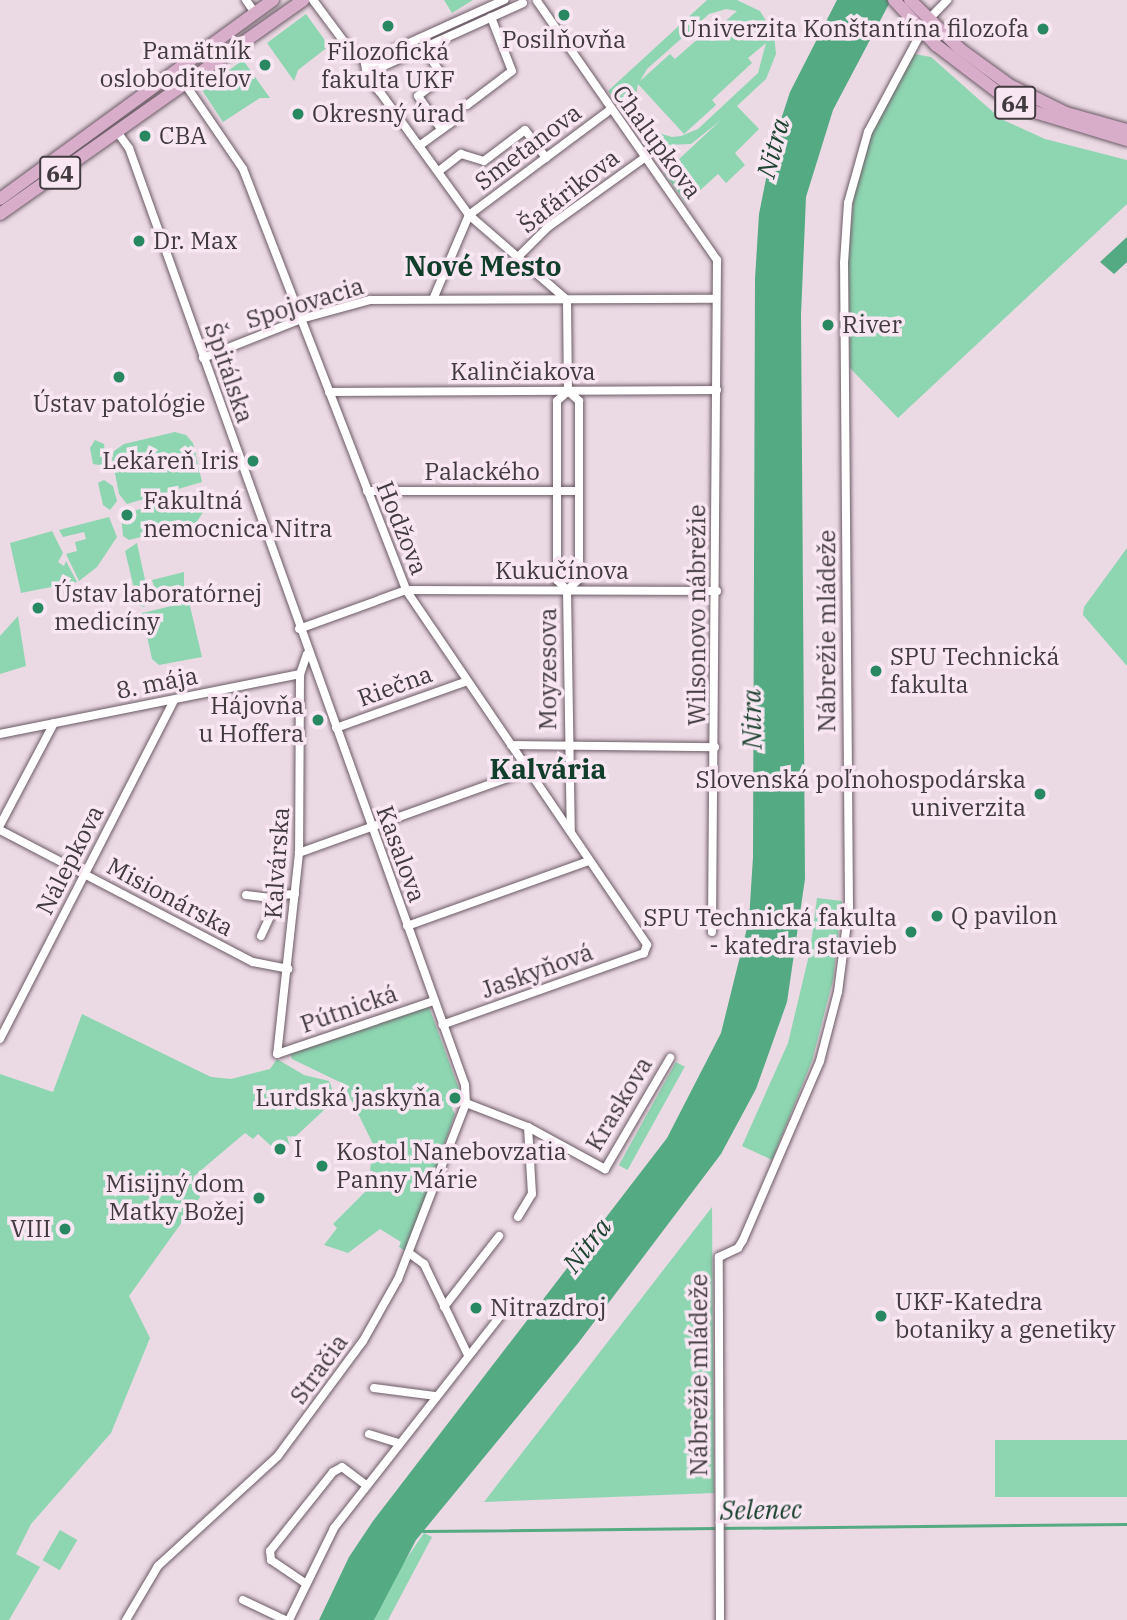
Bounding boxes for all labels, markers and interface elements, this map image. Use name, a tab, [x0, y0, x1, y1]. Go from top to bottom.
marker: Posilňovňa	[556, 7, 572, 23]
place label: Univerzita Konštantína filozofa	[679, 15, 1029, 43]
marker: Filozofická fakulta UKF	[380, 18, 396, 34]
marker: Univerzita Konštantína filozofa	[1035, 21, 1051, 37]
place label: Posilňovňa	[502, 26, 626, 54]
place label: Pamätník osloboditeľov	[100, 37, 251, 93]
place label: Filozofická fakulta UKF	[321, 38, 455, 94]
marker: Pamätník osloboditeľov	[257, 57, 273, 73]
street label: Chalupkova	[606, 80, 708, 204]
road number: 64	[994, 83, 1036, 122]
street label: Smetanova	[469, 98, 587, 196]
place label: Okresný úrad	[312, 100, 465, 128]
marker: Okresný úrad	[290, 106, 306, 122]
water label: Nitra	[750, 115, 796, 181]
place label: CBA	[159, 122, 207, 150]
marker: CBA	[137, 128, 153, 144]
street label: Šafárikova	[513, 143, 625, 239]
road number: 64	[39, 154, 81, 192]
place label: Dr. Max	[153, 227, 238, 255]
marker: Dr. Max	[131, 233, 147, 249]
district label: Nové Mesto	[404, 249, 562, 283]
street label: Spojovacia	[243, 271, 367, 335]
place label: River	[842, 311, 902, 339]
marker: River	[820, 317, 836, 333]
street label: Špitálska	[198, 319, 260, 427]
street label: Kalinčiakova	[450, 358, 596, 386]
marker: Ústav patológie	[109, 367, 129, 387]
place label: Ústav patológie	[33, 390, 205, 418]
place label: Lekáreň Iris	[102, 447, 239, 475]
marker: Lekáreň Iris	[245, 453, 261, 469]
street label: Palackého	[424, 458, 540, 486]
street label: Hodžova	[370, 477, 434, 579]
place label: Fakultná nemocnica Nitra	[143, 487, 333, 543]
street label: Wilsonovo nábrežie	[683, 504, 711, 726]
marker: Fakultná nemocnica Nitra	[117, 505, 137, 525]
street label: Nábrežie mládeže	[813, 530, 841, 732]
street label: Kukučínova	[495, 557, 629, 585]
place label: Ústav laboratórnej medicíny	[54, 580, 262, 636]
marker: Ústav laboratórnej medicíny	[28, 598, 48, 618]
street label: Moyzesova	[534, 608, 562, 730]
place label: SPU Technická fakulta	[890, 643, 1060, 699]
street label: Riečna	[354, 659, 436, 713]
street label: 8. mája	[114, 661, 200, 705]
marker: SPU Technická fakulta	[868, 663, 884, 679]
water label: Nitra	[736, 688, 768, 750]
place label: Hájovňa u Hoffera	[198, 692, 304, 748]
marker: Hájovňa u Hoffera	[310, 712, 326, 728]
district label: Kalvária	[490, 752, 606, 786]
place label: Slovenská poľnohospodárska univerzita	[696, 766, 1026, 822]
marker: Slovenská poľnohospodárska univerzita	[1032, 786, 1048, 802]
street label: Nálepkova	[30, 800, 110, 920]
street label: Kasalova	[370, 802, 432, 906]
street label: Kalvárska	[259, 806, 295, 920]
street label: Misionárska	[102, 852, 238, 942]
place label: Q pavilon	[951, 902, 1058, 930]
place label: SPU Technická fakulta - katedra stavieb	[643, 904, 897, 960]
marker: Q pavilon	[929, 908, 945, 924]
marker: SPU Technická fakulta - katedra stavieb	[903, 924, 919, 940]
street label: Jaskyňová	[477, 938, 597, 1004]
street label: Pútnická	[297, 979, 401, 1039]
street label: Kraskova	[580, 1052, 658, 1156]
place label: Lurdská jaskyňa	[255, 1084, 441, 1112]
marker: Lurdská jaskyňa	[447, 1090, 463, 1106]
place label: I	[294, 1135, 302, 1163]
place label: Kostol Nanebovzatia Panny Márie	[336, 1138, 567, 1194]
marker: I	[272, 1141, 288, 1157]
marker: Kostol Nanebovzatia Panny Márie	[314, 1158, 330, 1174]
place label: Misijný dom Matky Božej	[106, 1170, 245, 1226]
marker: Misijný dom Matky Božej	[251, 1190, 267, 1206]
water label: Nitra	[556, 1212, 618, 1278]
place label: VIII	[10, 1215, 51, 1243]
marker: VIII	[57, 1221, 73, 1237]
street label: Nábrežie mládeže	[685, 1274, 713, 1476]
place label: UKF-Katedra botaniky a genetiky	[895, 1288, 1116, 1344]
place label: Nitrazdroj	[490, 1294, 606, 1322]
marker: Nitrazdroj	[468, 1300, 484, 1316]
marker: UKF-Katedra botaniky a genetiky	[873, 1308, 889, 1324]
street label: Stračia	[284, 1328, 354, 1410]
water label: Selenec	[720, 1494, 802, 1526]

